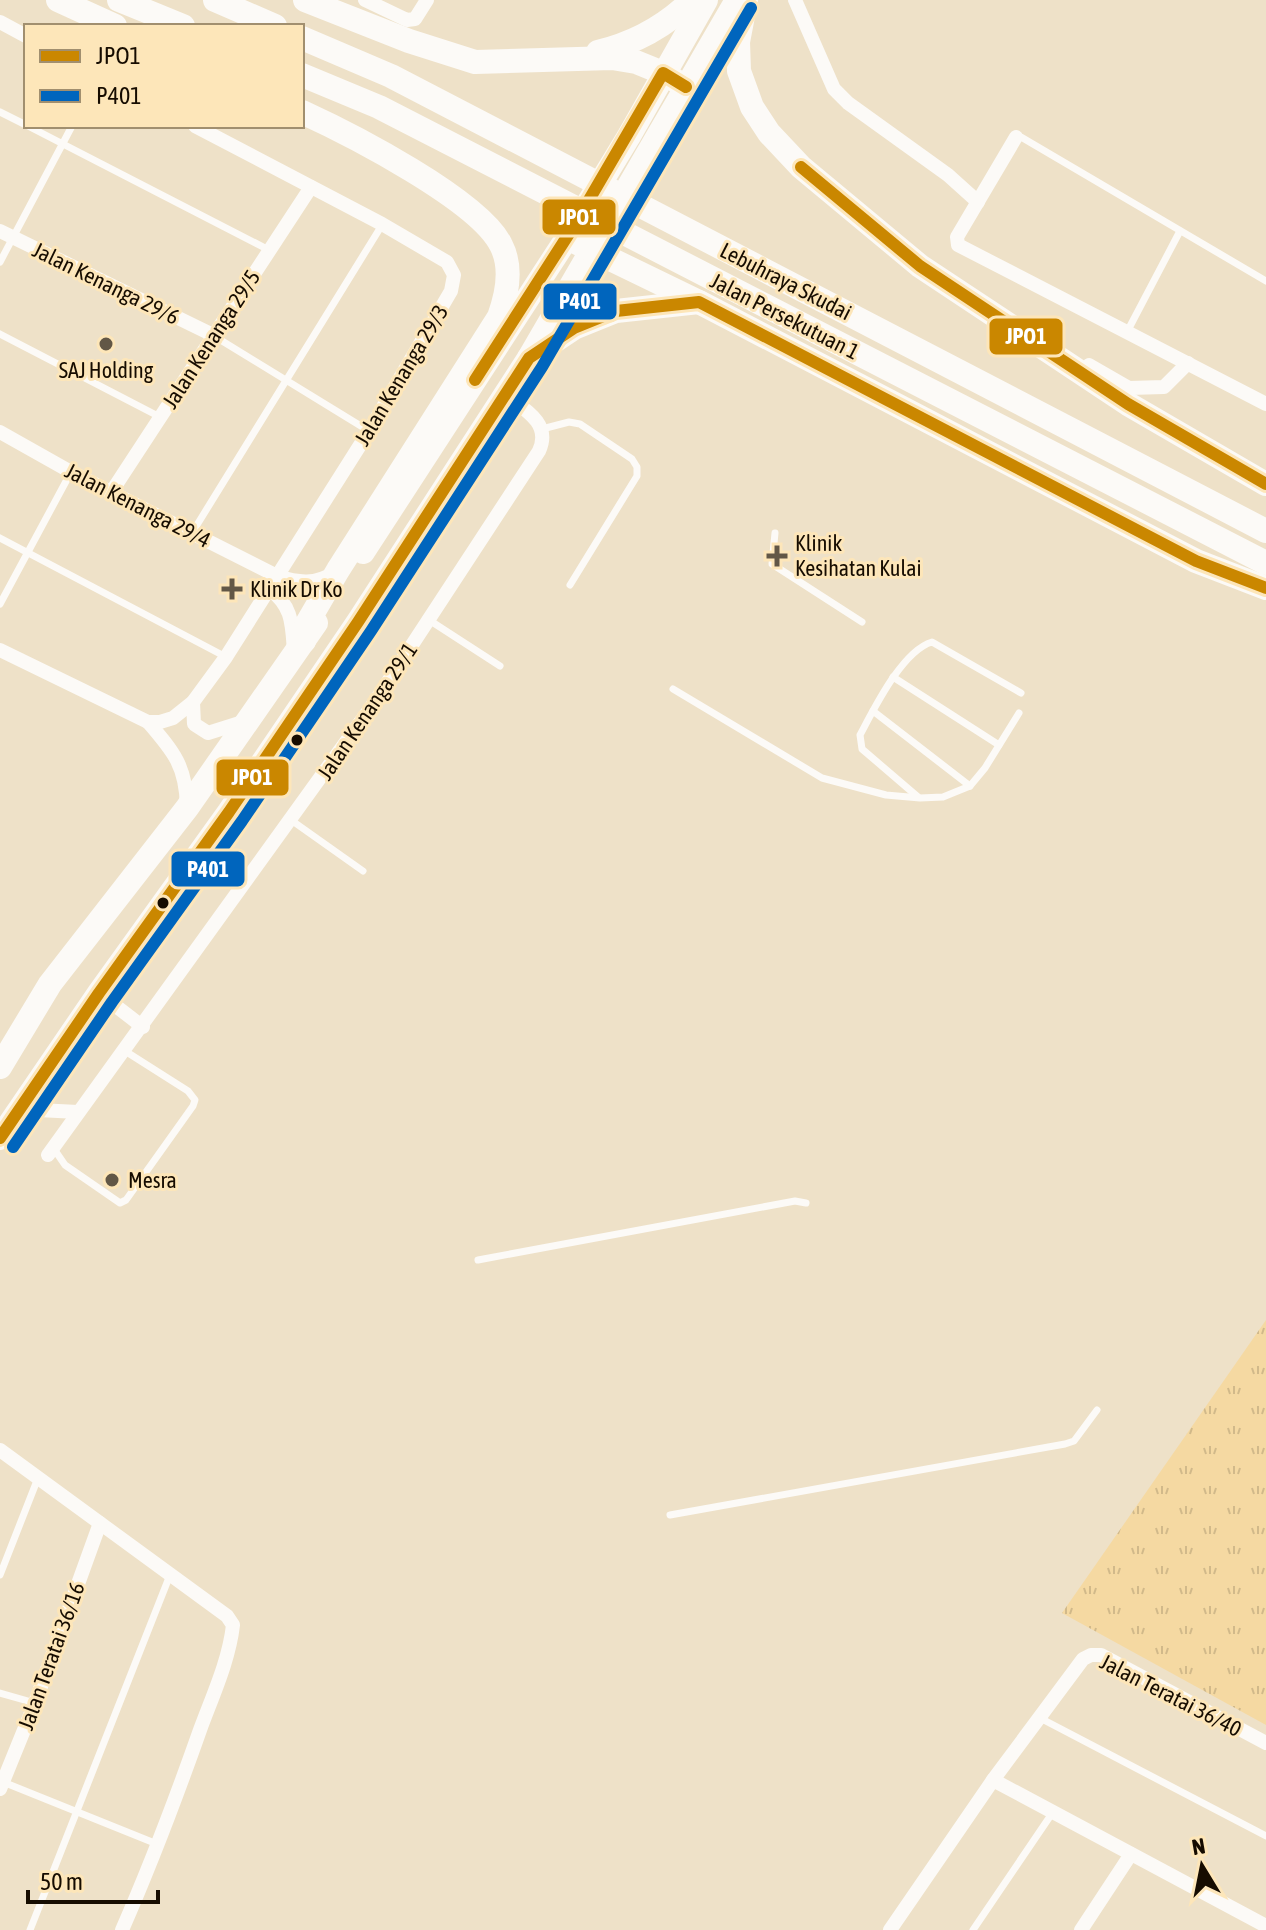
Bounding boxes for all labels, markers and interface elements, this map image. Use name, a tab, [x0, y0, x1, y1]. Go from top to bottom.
legend	[24, 24, 304, 128]
text: JPO1	[96, 42, 141, 69]
text: P401	[96, 82, 142, 109]
line badge: JPO1	[541, 198, 617, 236]
text: JPO1	[557, 204, 600, 230]
street label: Jalan Kenanga 29/6	[29, 236, 183, 330]
street label: Lebuhraya Skudai	[716, 237, 856, 325]
street label: Jalan Kenanga 29/5	[157, 265, 265, 413]
street label: Jalan Persekutuan 1	[706, 267, 864, 365]
line badge: P401	[542, 282, 618, 321]
text: P401	[559, 288, 601, 314]
street label: Jalan Kenanga 29/3	[349, 300, 453, 450]
line badge: JPO1	[988, 317, 1064, 356]
text: JPO1	[1004, 323, 1047, 349]
marker: SAJ Holding	[97, 335, 115, 353]
place label: SAJ Holding	[59, 357, 154, 383]
street label: Jalan Kenanga 29/4	[61, 457, 215, 553]
place label: Klinik Kesihatan Kulai	[795, 530, 922, 581]
marker: Klinik Kesihatan Kulai	[766, 545, 788, 567]
place label: Klinik Dr Ko	[250, 576, 343, 602]
marker: Klinik Dr Ko	[221, 578, 243, 600]
street label: Jalan Kenanga 29/1	[312, 638, 422, 784]
unlabelled marker	[289, 732, 305, 748]
line badge: JPO1	[215, 758, 290, 797]
text: JPO1	[230, 764, 273, 790]
line badge: P401	[170, 850, 246, 888]
text: P401	[187, 856, 229, 882]
unlabelled marker	[155, 895, 171, 911]
place label: Mesra	[128, 1167, 177, 1193]
marker: Mesra	[103, 1171, 121, 1189]
street label: Jalan Teratai 36/16	[12, 1579, 90, 1733]
street label: Jalan Teratai 36/40	[1096, 1648, 1246, 1742]
north arrow	[1162, 1826, 1242, 1906]
text: N	[1190, 1832, 1207, 1860]
scale bar	[28, 1854, 158, 1904]
text: 50 m	[40, 1868, 83, 1895]

